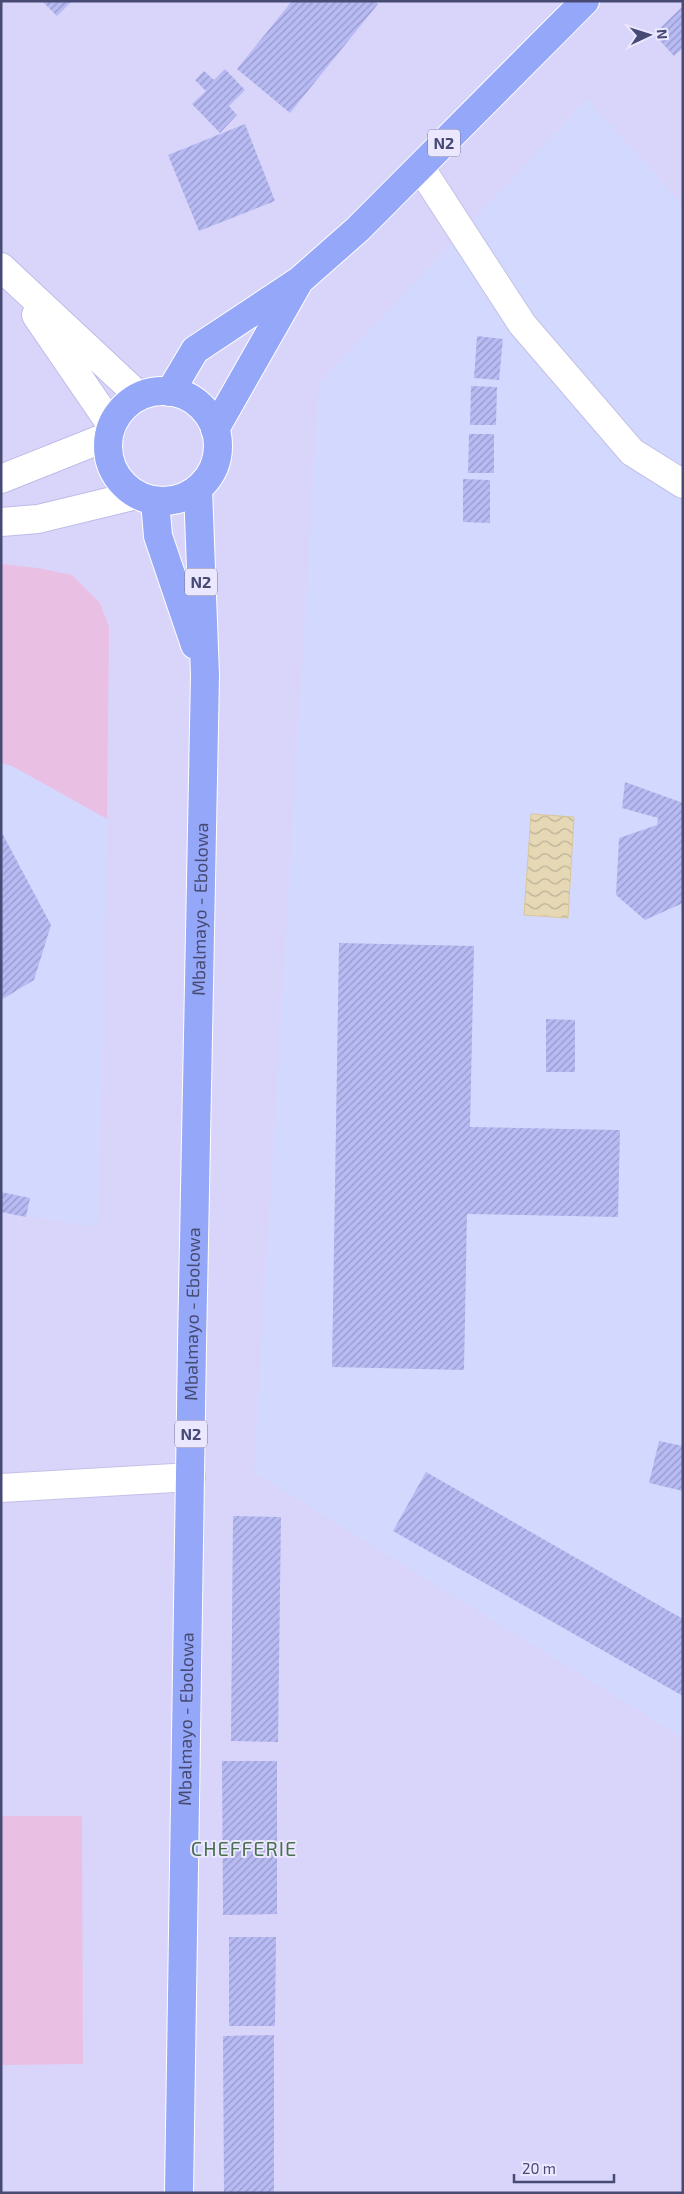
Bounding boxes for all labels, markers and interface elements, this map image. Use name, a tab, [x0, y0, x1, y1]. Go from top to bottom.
north arrow	[624, 10, 674, 60]
text: N	[654, 28, 671, 40]
road number: N2	[428, 130, 460, 156]
road number: N2	[185, 568, 217, 596]
street label: Mbalmayo - Ebolowa	[187, 822, 212, 996]
street label: Mbalmayo - Ebolowa	[179, 1227, 204, 1401]
road number: N2	[175, 1420, 207, 1448]
street label: Mbalmayo - Ebolowa	[173, 1632, 198, 1806]
district label: CHEFFERIE	[191, 1836, 297, 1860]
scale bar	[514, 2152, 614, 2184]
text: 20 m	[522, 2159, 556, 2177]

